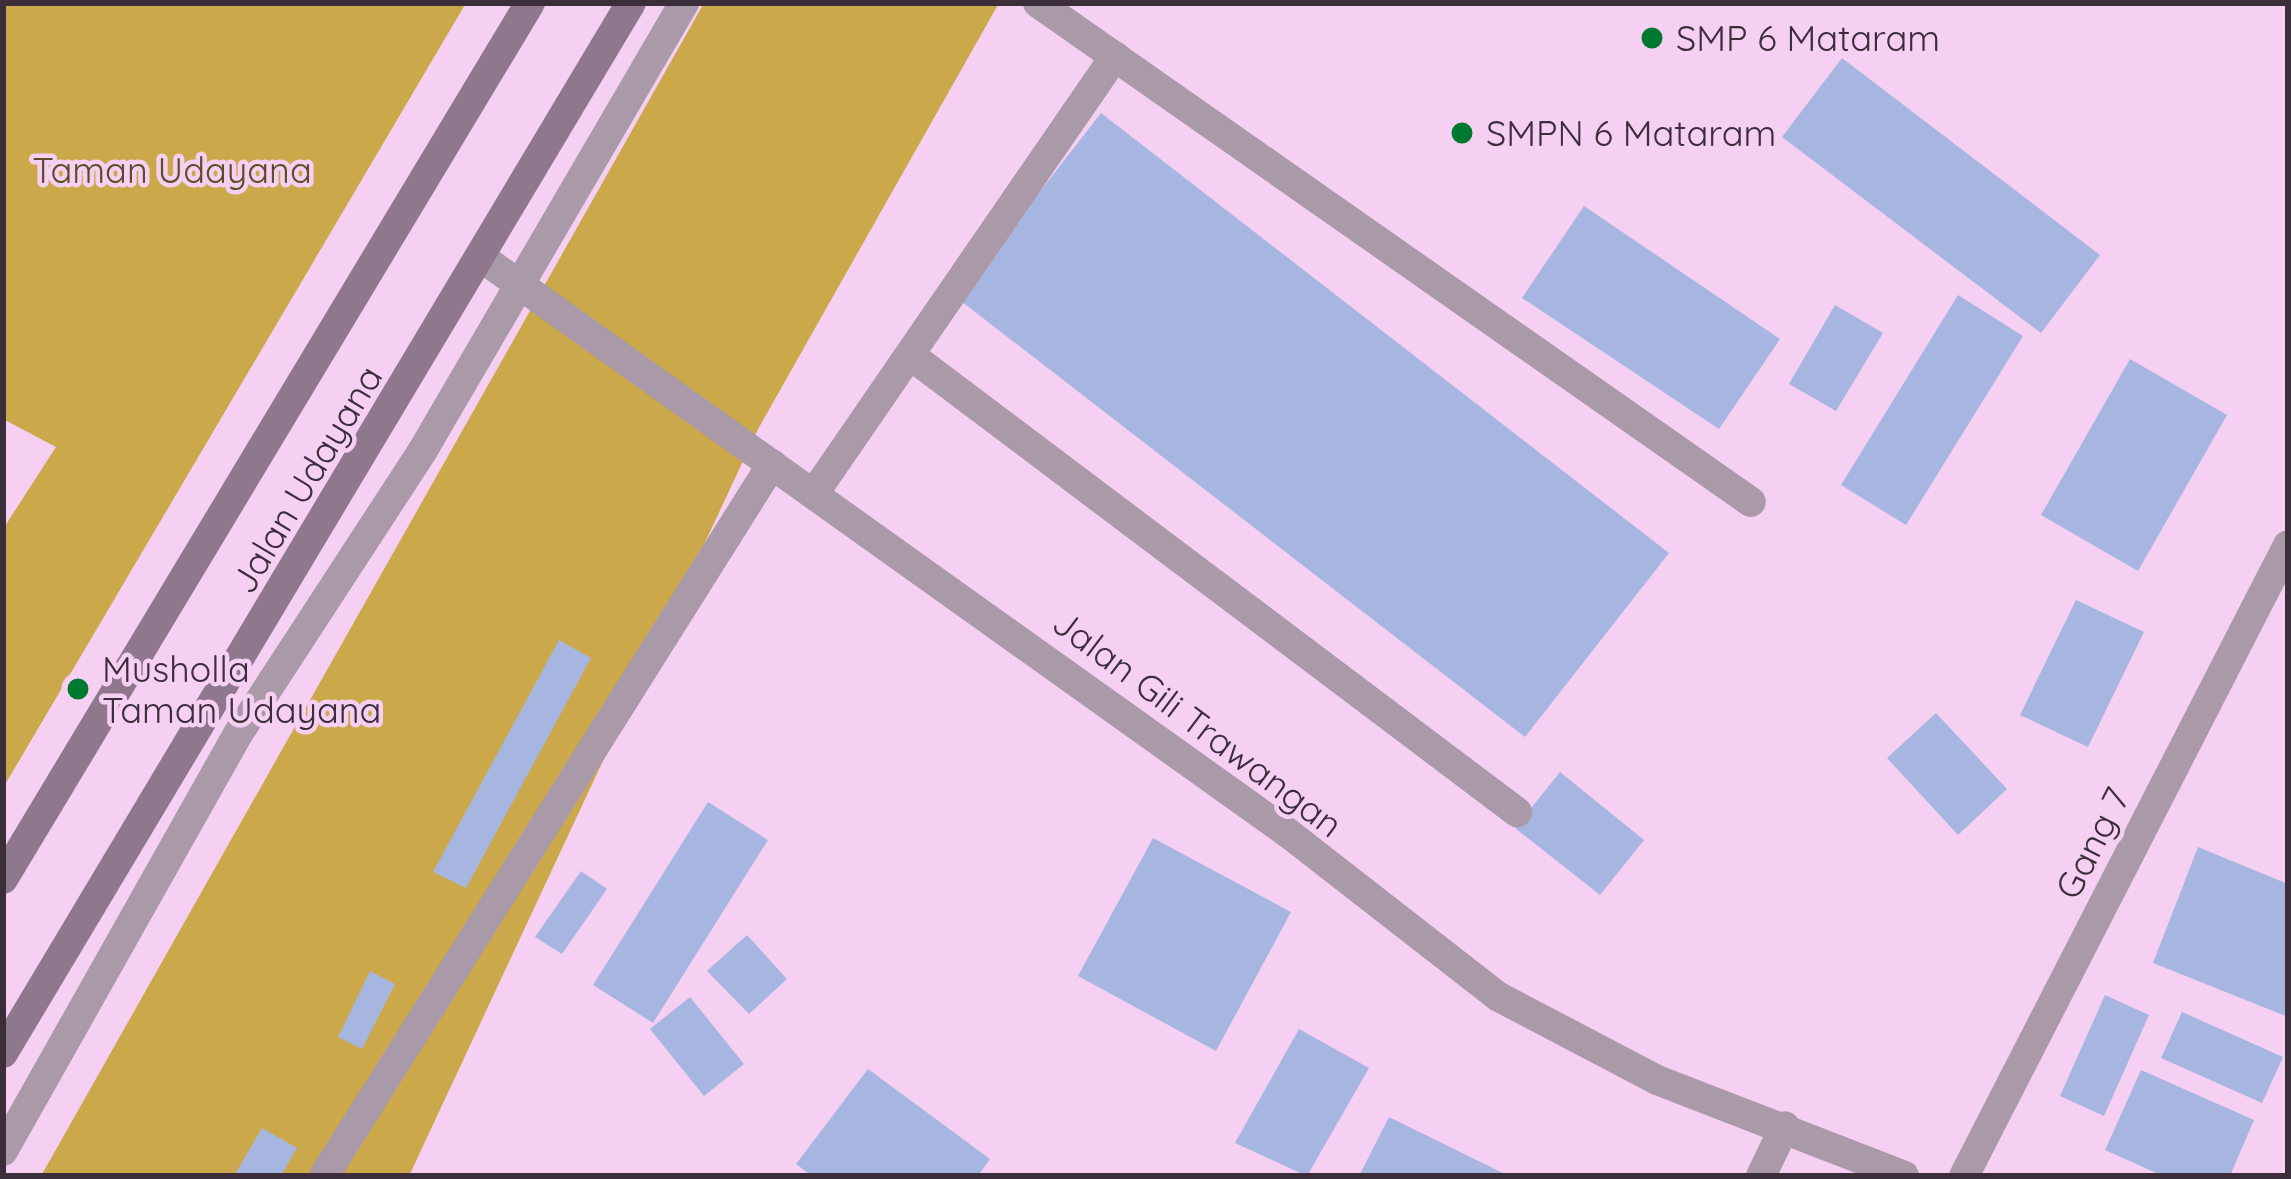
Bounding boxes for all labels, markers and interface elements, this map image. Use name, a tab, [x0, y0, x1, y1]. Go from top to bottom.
place label: SMP 6 Mataram	[1676, 16, 1940, 60]
marker: SMP 6 Mataram	[1639, 25, 1665, 51]
place label: SMPN 6 Mataram	[1486, 111, 1776, 155]
marker: SMPN 6 Mataram	[1449, 120, 1475, 146]
park label: Taman Udayana	[32, 148, 312, 192]
street label: Jalan Udayana	[221, 358, 391, 600]
street label: Jalan Gili Trawangan	[1045, 600, 1351, 846]
place label: Musholla Taman Udayana	[102, 646, 381, 731]
marker: Musholla Taman Udayana	[65, 676, 91, 702]
street label: Gang 7	[2046, 780, 2138, 906]

